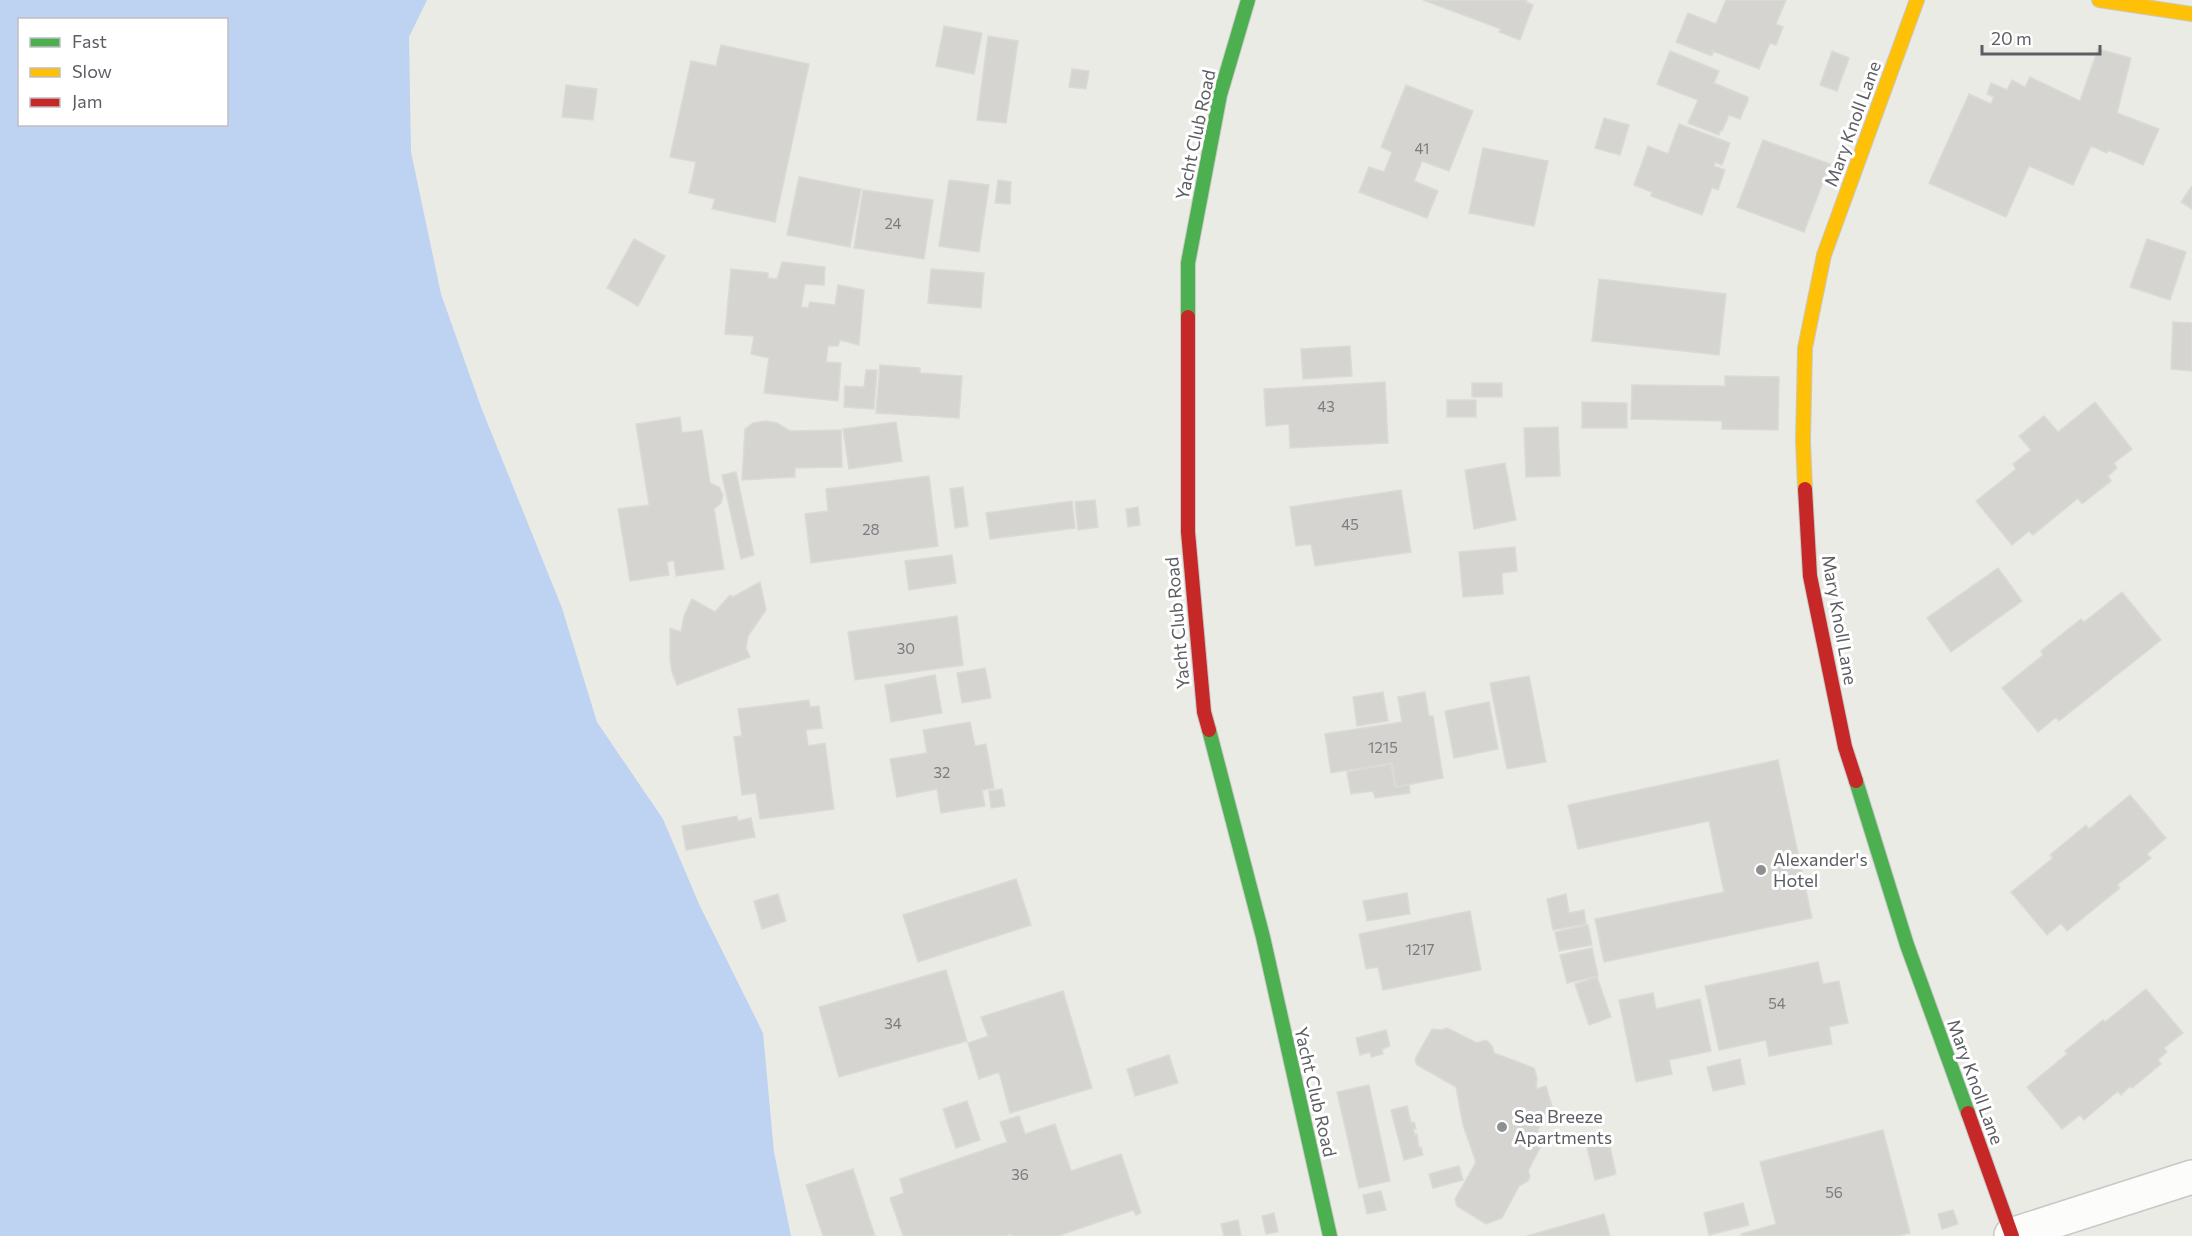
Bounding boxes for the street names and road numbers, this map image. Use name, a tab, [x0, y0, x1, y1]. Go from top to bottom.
street label: Mary Knoll Lane	[1819, 58, 1885, 189]
street label: Yacht Club Road	[1170, 68, 1220, 202]
street label: Mary Knoll Lane	[1818, 553, 1862, 687]
street label: Yacht Club Road	[1160, 556, 1194, 690]
street label: Mary Knoll Lane	[1943, 1016, 2009, 1147]
street label: Yacht Club Road	[1290, 1025, 1342, 1159]

